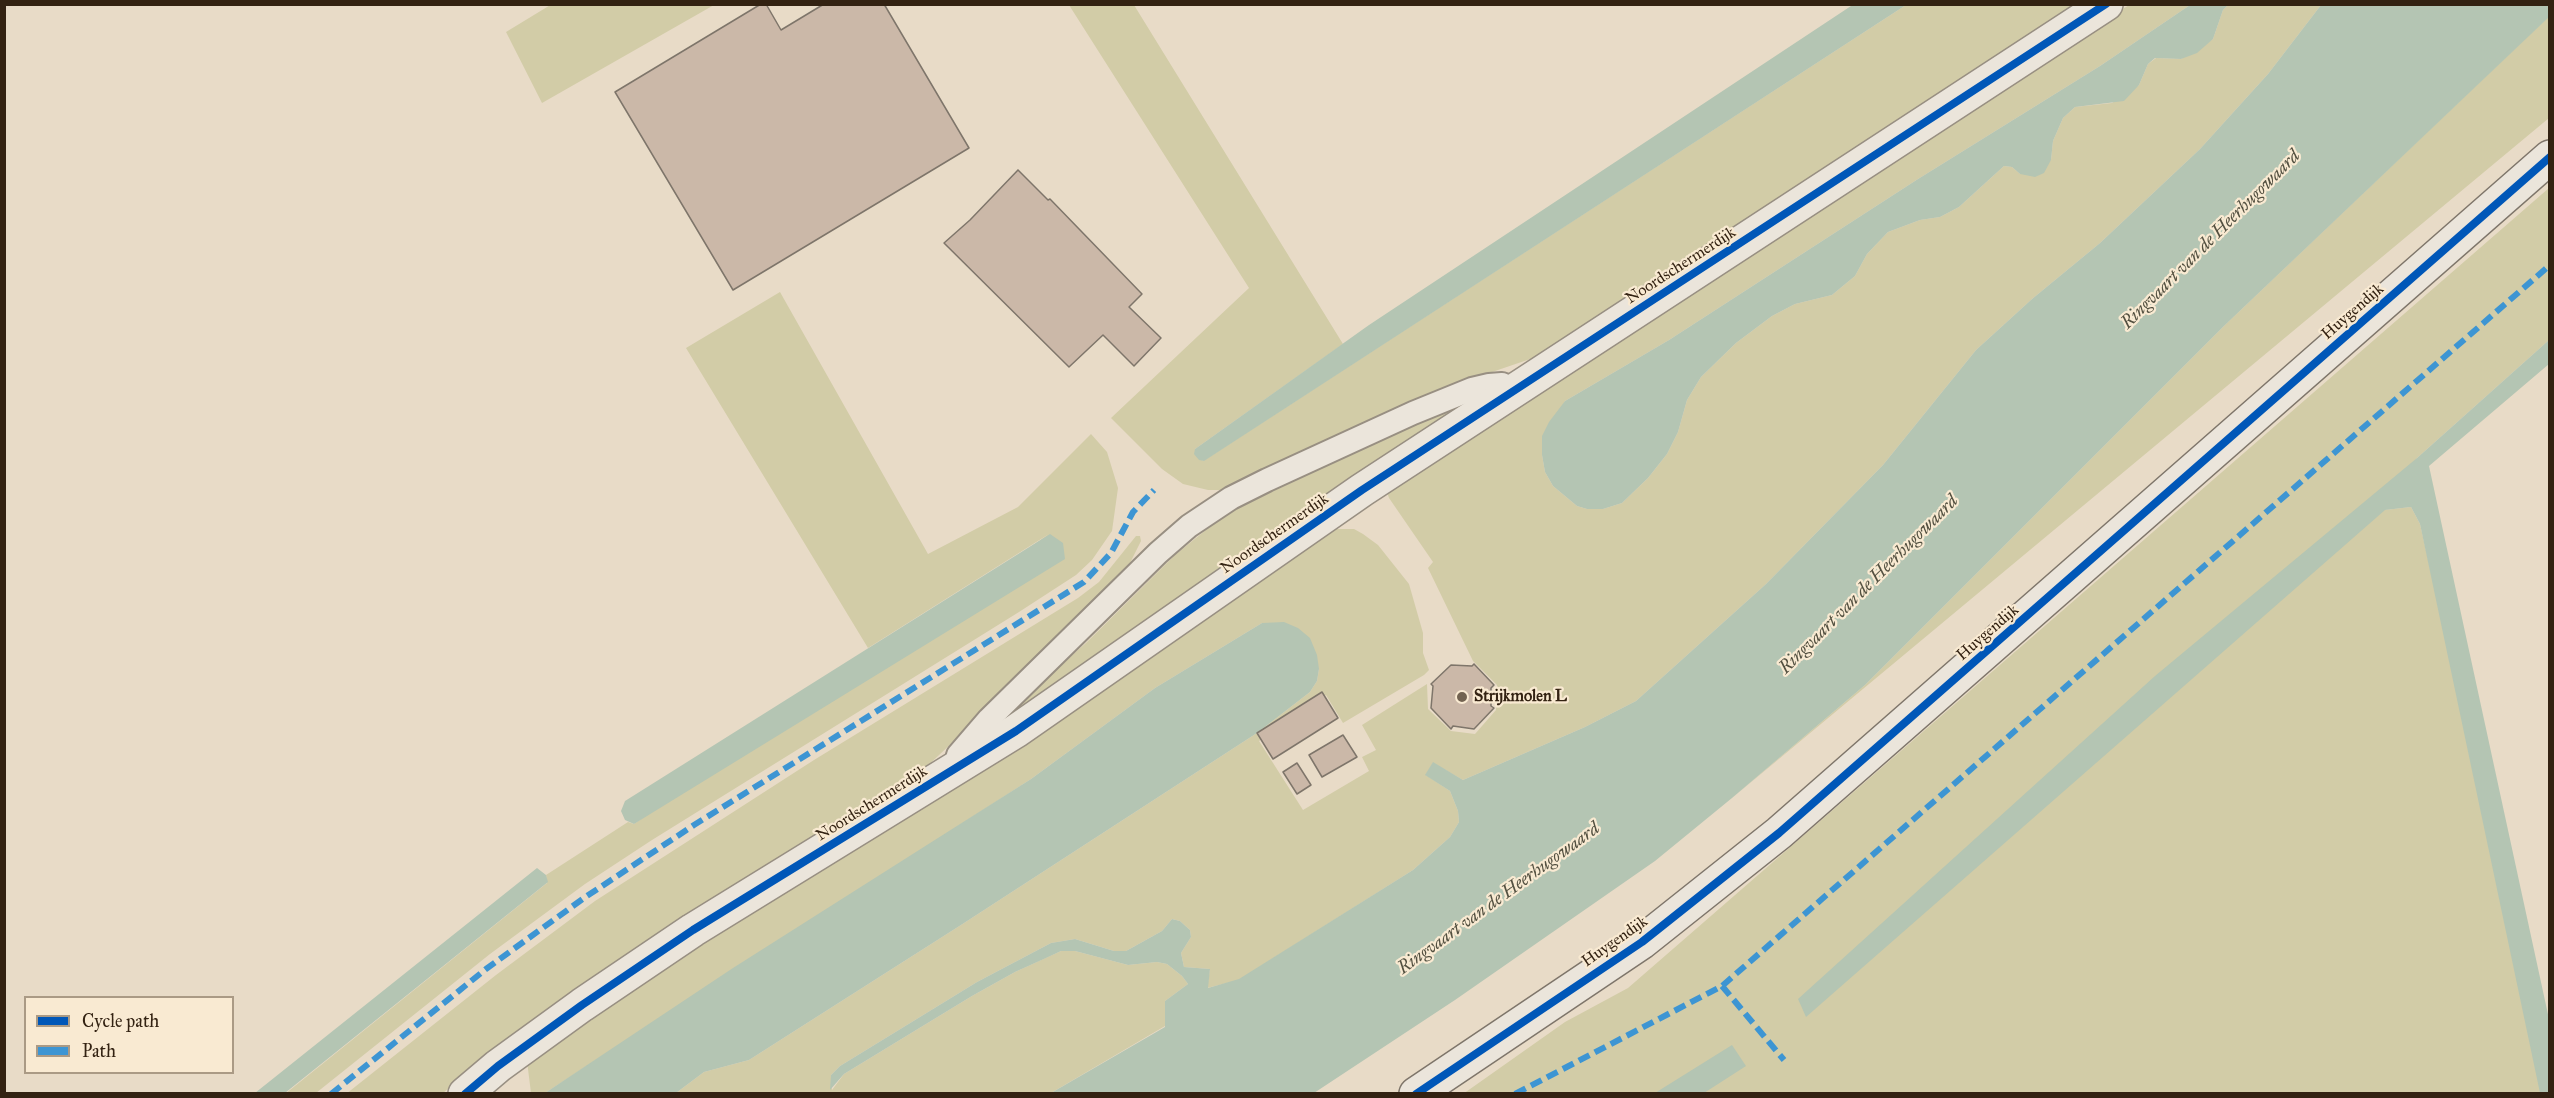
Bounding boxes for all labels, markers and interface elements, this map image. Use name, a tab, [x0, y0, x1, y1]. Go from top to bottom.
water label: Ringvaart van de Heerhugowaard	[2117, 146, 2305, 334]
street label: Noordschermerdijk	[1622, 223, 1740, 309]
street label: Huygendijk	[2318, 280, 2388, 344]
street label: Noordschermerdijk	[1217, 490, 1333, 578]
water label: Ringvaart van de Heerhugowaard	[1775, 491, 1963, 679]
street label: Huygendijk	[1953, 601, 2023, 665]
place label: Strijkmolen L	[1474, 687, 1567, 707]
marker: Strijkmolen L	[1455, 690, 1469, 704]
street label: Noordschermerdijk	[813, 762, 931, 846]
water label: Ringvaart van de Heerhugowaard	[1394, 818, 1604, 980]
street label: Huygendijk	[1578, 912, 1652, 972]
legend	[24, 996, 234, 1074]
text: Cycle path	[82, 1010, 159, 1032]
text: Path	[82, 1040, 116, 1062]

